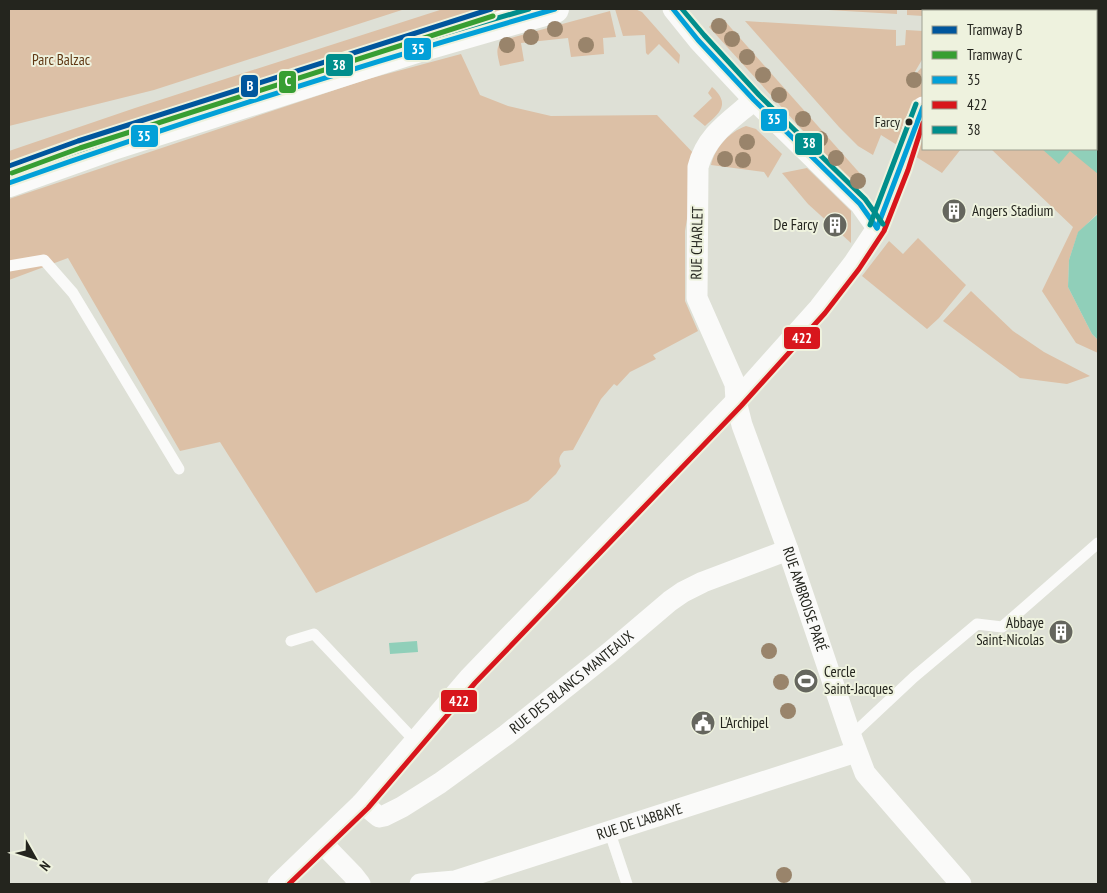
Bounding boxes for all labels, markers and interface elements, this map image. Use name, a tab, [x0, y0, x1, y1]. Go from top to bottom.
legend	[922, 10, 1097, 150]
text: Tramway B	[967, 20, 1023, 39]
line badge: 35	[403, 37, 432, 61]
text: 35	[411, 40, 425, 58]
text: Tramway C	[967, 45, 1023, 64]
park label: Parc Balzac	[32, 50, 91, 69]
line badge: 38	[325, 53, 354, 77]
text: 38	[332, 56, 346, 74]
line badge: C	[278, 70, 297, 94]
text: 35	[967, 70, 981, 89]
text: C	[285, 72, 292, 90]
line badge: B	[240, 74, 259, 98]
text: B	[247, 77, 254, 95]
text: 422	[967, 95, 987, 114]
line badge: 35	[760, 108, 788, 132]
text: 35	[767, 110, 781, 128]
place label: Farcy	[875, 113, 901, 131]
marker: Farcy	[904, 117, 914, 127]
text: 38	[967, 120, 981, 139]
line badge: 35	[130, 124, 159, 148]
text: 35	[137, 127, 151, 145]
line badge: 38	[794, 132, 823, 156]
text: 38	[802, 134, 816, 152]
building icon: Angers Stadium	[941, 198, 967, 224]
place label: Angers Stadium	[972, 201, 1053, 220]
street label: RUE CHARLET	[686, 206, 707, 280]
building icon: De Farcy	[822, 212, 848, 238]
place label: De Farcy	[774, 215, 818, 234]
line badge: 422	[783, 326, 821, 350]
text: 422	[792, 329, 812, 347]
street label: RUE AMBROISE PARÉ	[779, 544, 832, 654]
place label: Abbaye Saint-Nicolas	[976, 613, 1044, 649]
building icon: Abbaye Saint-Nicolas	[1048, 619, 1074, 645]
street label: RUE DES BLANCS MANTEAUX	[505, 626, 638, 738]
place label: Cercle Saint-Jacques	[824, 662, 893, 698]
sports icon: Cercle Saint-Jacques	[793, 668, 819, 694]
line badge: 422	[440, 689, 478, 713]
text: 422	[449, 692, 469, 710]
public building icon: L'Archipel	[690, 710, 716, 736]
place label: L'Archipel	[720, 713, 769, 732]
street label: RUE DE L'ABBAYE	[594, 799, 685, 844]
north arrow	[10, 833, 60, 883]
text: N	[36, 858, 54, 875]

